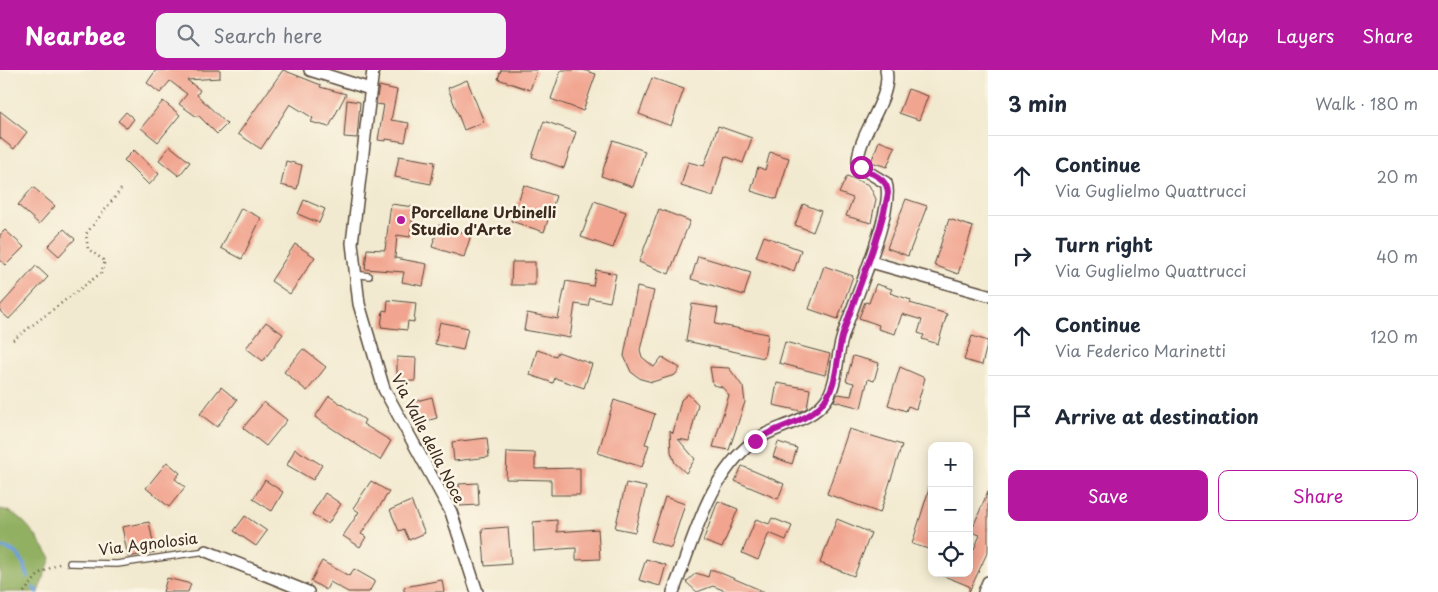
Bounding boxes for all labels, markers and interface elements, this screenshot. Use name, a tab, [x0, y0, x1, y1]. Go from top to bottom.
search box	[156, 13, 506, 58]
text: Nearbee	[25, 17, 126, 53]
icon: search	[174, 21, 202, 49]
text: Search here	[214, 21, 322, 49]
text: Map	[1210, 22, 1249, 49]
text: Layers	[1277, 22, 1334, 49]
text: Share	[1362, 22, 1413, 49]
text: 3 min	[1008, 87, 1067, 119]
text: Walk · 180 m	[1315, 91, 1418, 115]
text: Continue	[1055, 150, 1141, 178]
route start	[850, 156, 873, 179]
icon: ahead	[1008, 162, 1036, 190]
text: 20 m	[1377, 164, 1418, 188]
text: Via Guglielmo Quattrucci	[1055, 178, 1247, 202]
place label: Porcellane Urbinelli Studio d'Arte	[411, 200, 557, 240]
marker: Porcellane Urbinelli Studio d'Arte	[395, 214, 407, 226]
text: Turn right	[1055, 230, 1153, 258]
icon: right	[1008, 242, 1036, 270]
text: 40 m	[1376, 244, 1418, 268]
text: Via Guglielmo Quattrucci	[1055, 258, 1247, 282]
text: Continue	[1055, 310, 1141, 338]
icon: ahead	[1008, 322, 1036, 350]
text: 120 m	[1371, 324, 1418, 348]
text: Via Federico Marinetti	[1055, 338, 1226, 362]
street label: Via Valle della Noce	[386, 369, 472, 507]
icon: arrive	[1008, 402, 1036, 430]
text: Arrive at destination	[1055, 402, 1259, 430]
route end	[744, 430, 767, 453]
map controls	[928, 442, 973, 577]
button: +	[928, 442, 973, 487]
button: Save	[1008, 470, 1208, 521]
button: Share	[1218, 470, 1418, 521]
button: −	[928, 487, 973, 532]
street label: Via Agnolosia	[97, 525, 200, 560]
button: locate	[928, 532, 973, 577]

